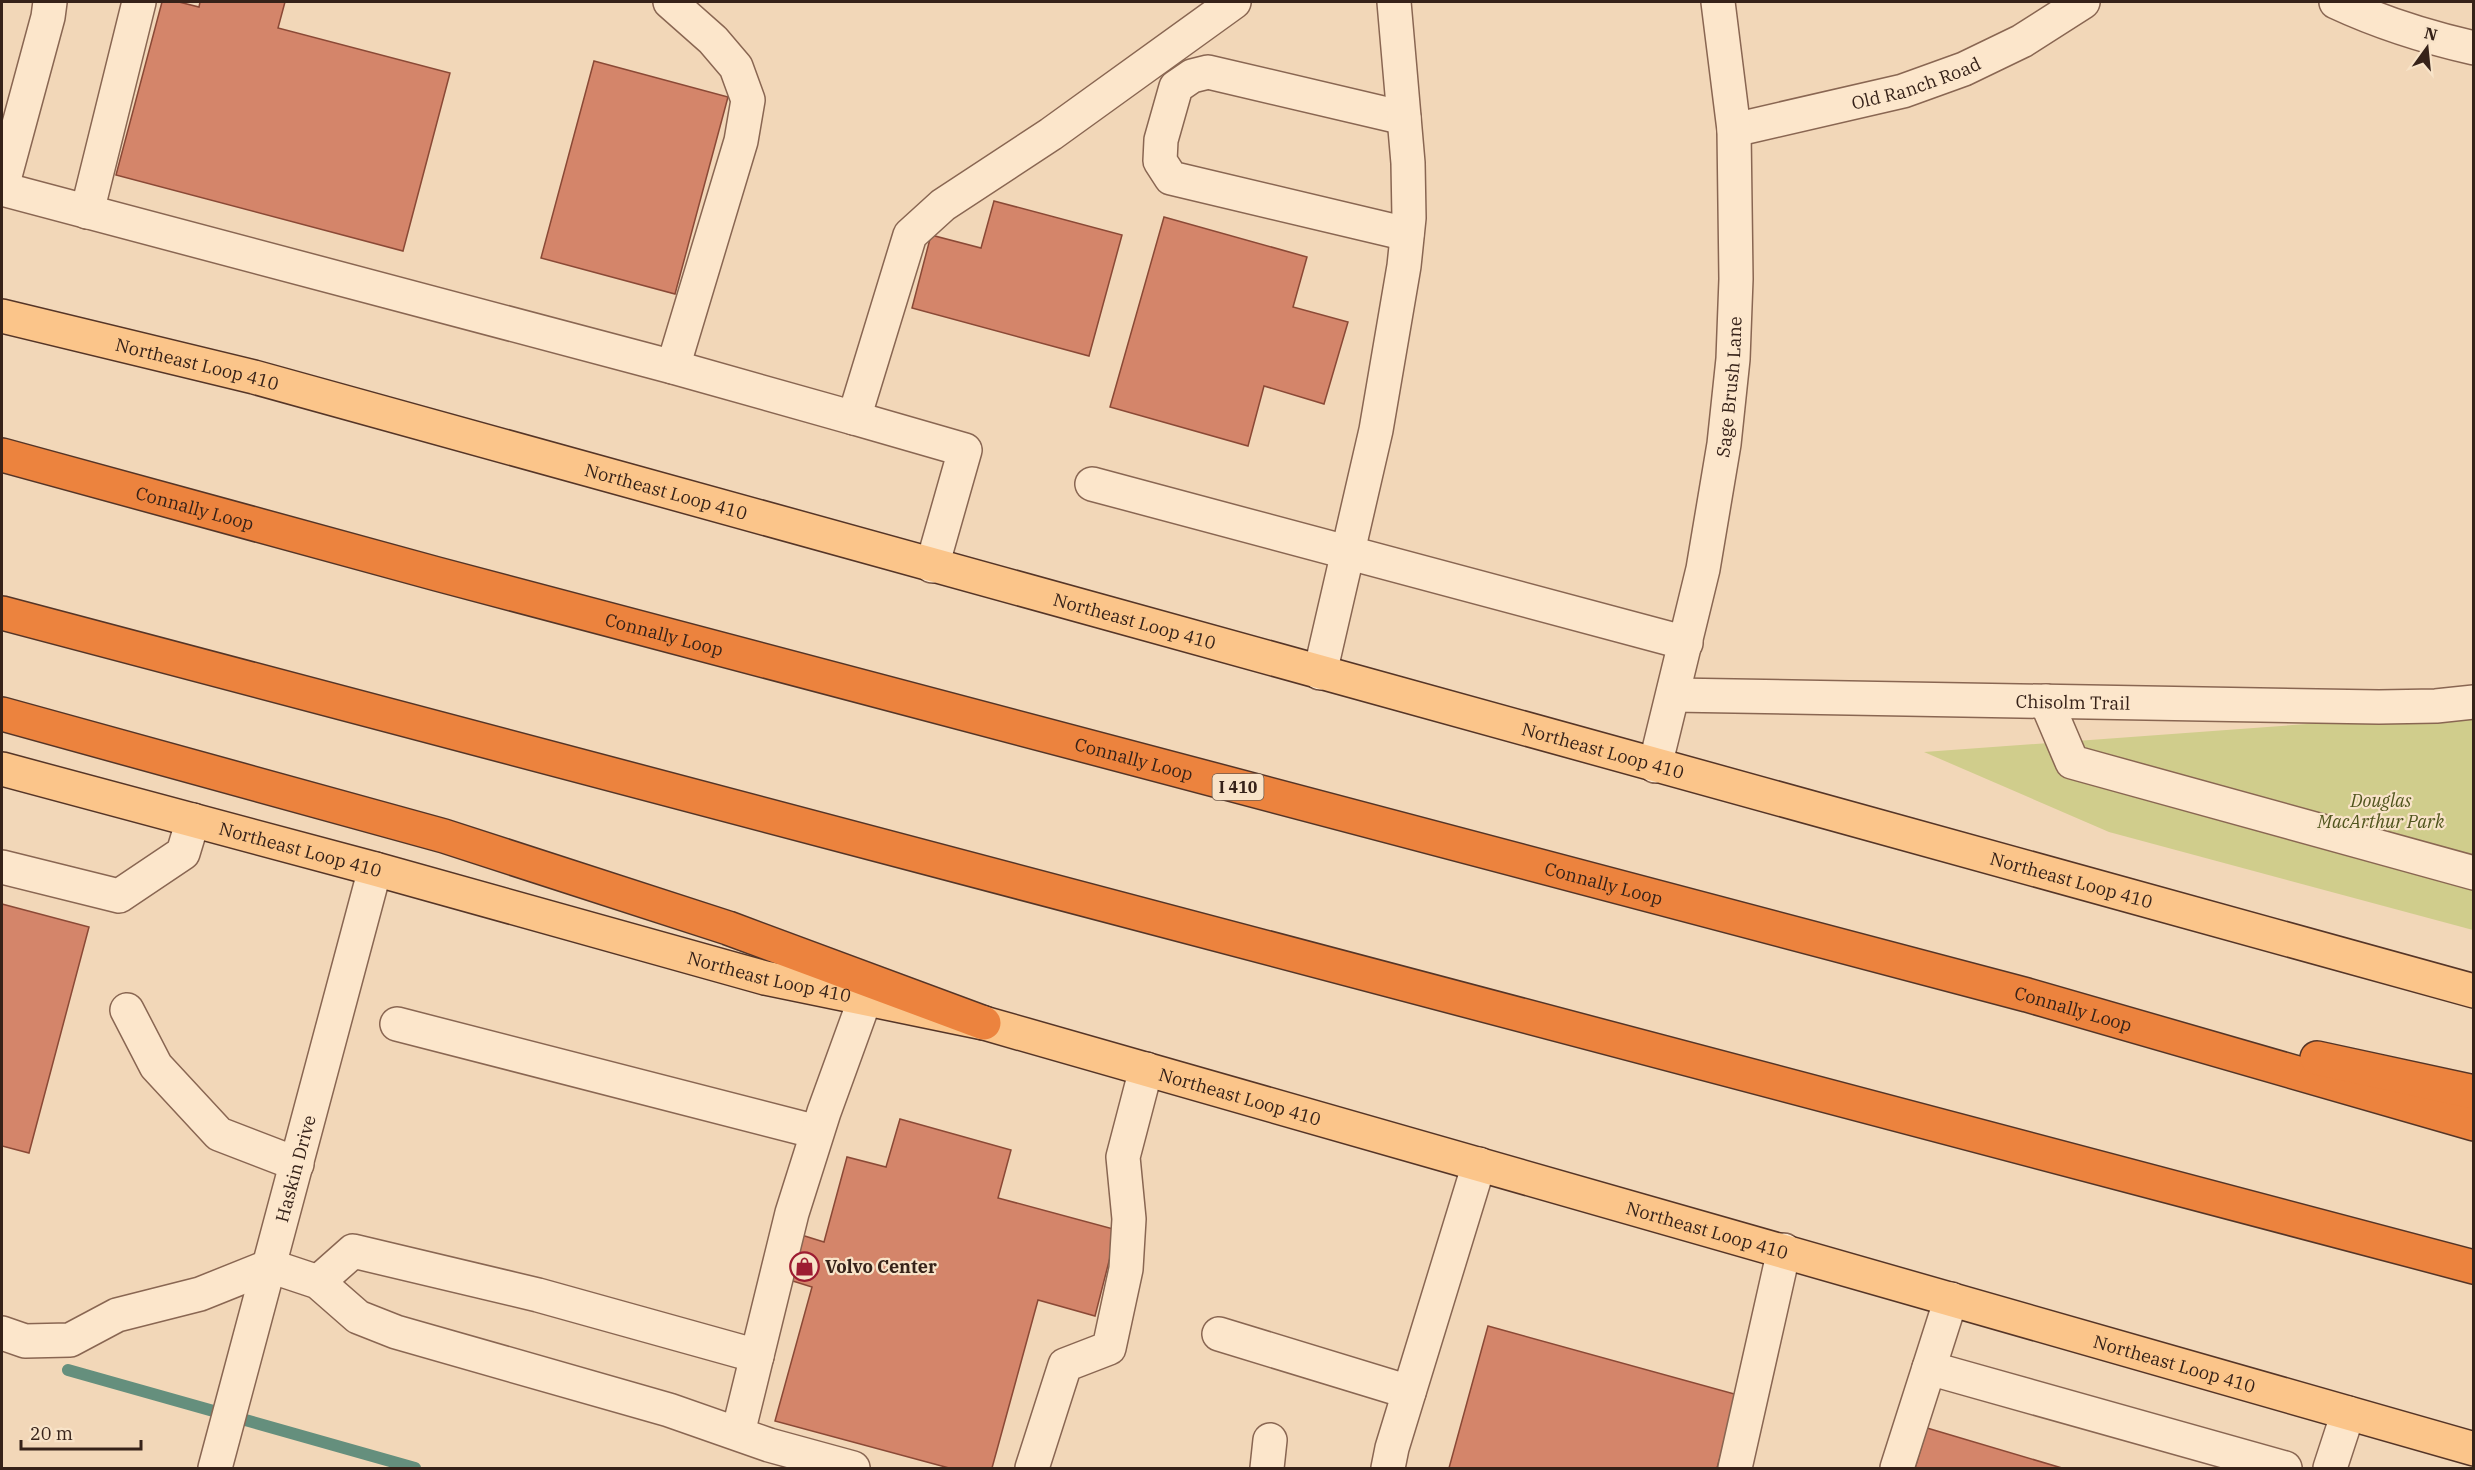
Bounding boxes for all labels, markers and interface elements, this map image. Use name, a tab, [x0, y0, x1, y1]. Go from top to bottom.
north arrow	[2397, 18, 2457, 78]
text: N	[2422, 22, 2440, 45]
street label: Old Ranch Road	[1849, 51, 1984, 114]
street label: Sage Brush Lane	[1710, 316, 1746, 459]
street label: Northeast Loop 410	[113, 332, 282, 395]
street label: Northeast Loop 410	[582, 458, 750, 524]
street label: Connally Loop	[133, 481, 256, 535]
street label: Northeast Loop 410	[1051, 587, 1218, 654]
street label: Connally Loop	[603, 608, 726, 661]
street label: Chisolm Trail	[2015, 689, 2130, 714]
street label: Northeast Loop 410	[1519, 717, 1687, 784]
street label: Connally Loop	[1072, 732, 1196, 785]
road number: I 410	[1212, 774, 1264, 800]
park label: Douglas MacArthur Park	[2317, 789, 2445, 833]
street label: Northeast Loop 410	[217, 816, 384, 882]
street label: Northeast Loop 410	[1988, 846, 2155, 913]
street label: Connally Loop	[1542, 856, 1665, 910]
street label: Northeast Loop 410	[685, 945, 853, 1007]
street label: Connally Loop	[2012, 981, 2135, 1036]
street label: Northeast Loop 410	[1156, 1062, 1324, 1130]
street label: Haskin Drive	[270, 1112, 320, 1225]
street label: Northeast Loop 410	[1624, 1196, 1791, 1264]
shop icon: Volvo Center	[788, 1250, 820, 1282]
place label: Volvo Center	[825, 1255, 937, 1278]
street label: Northeast Loop 410	[2091, 1329, 2258, 1397]
scale bar	[21, 1413, 141, 1451]
text: 20 m	[30, 1422, 73, 1445]

